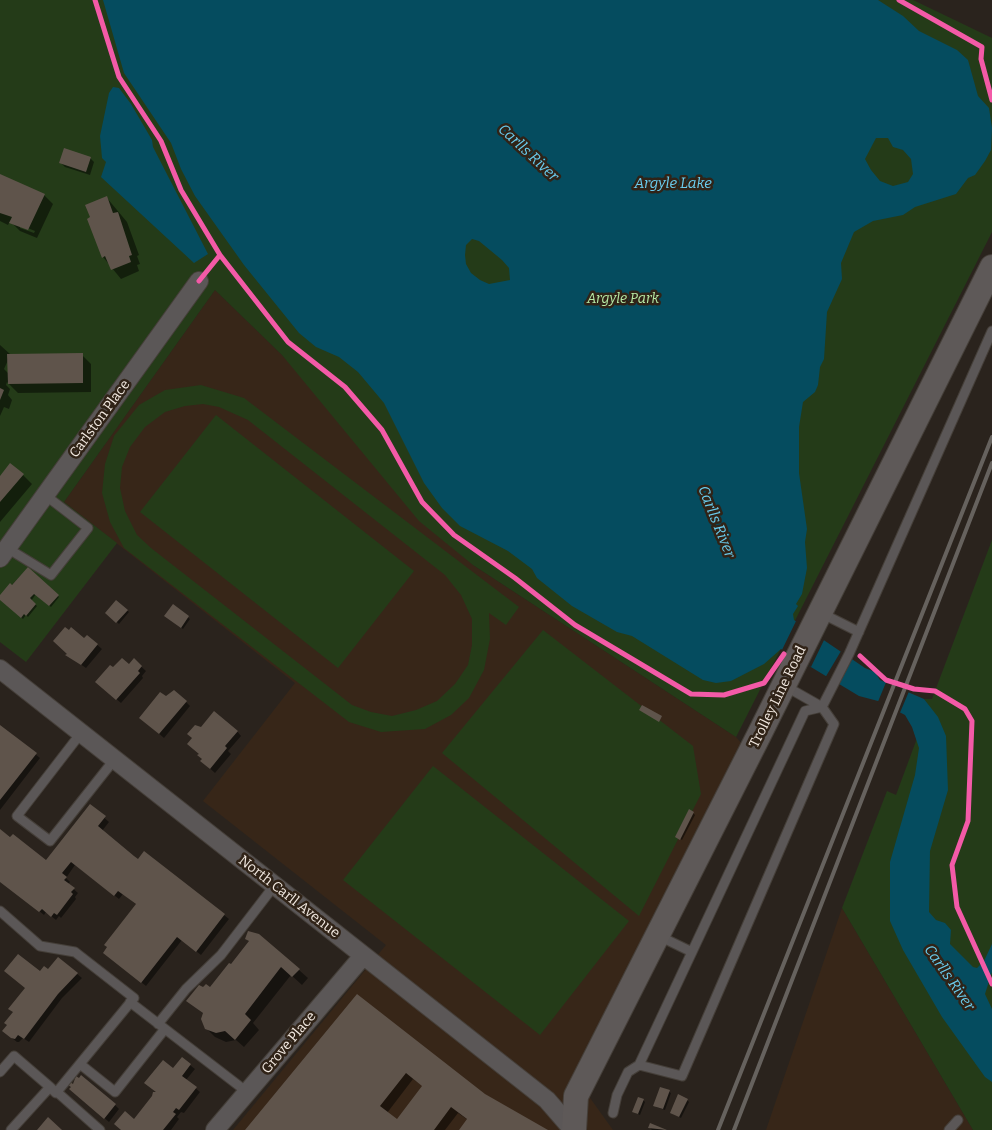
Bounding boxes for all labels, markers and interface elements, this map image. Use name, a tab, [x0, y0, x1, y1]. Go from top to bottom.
water label: Carlls River	[494, 120, 562, 186]
water label: Argyle Lake	[634, 175, 712, 193]
park label: Argyle Park	[587, 291, 659, 307]
street label: Carlston Place	[66, 377, 134, 461]
water label: Carlls River	[693, 483, 739, 561]
street label: Trolley Line Road	[746, 643, 810, 751]
street label: North Carll Avenue	[235, 852, 343, 942]
water label: Carlls River	[920, 942, 978, 1014]
street label: Grove Place	[258, 1009, 320, 1077]

